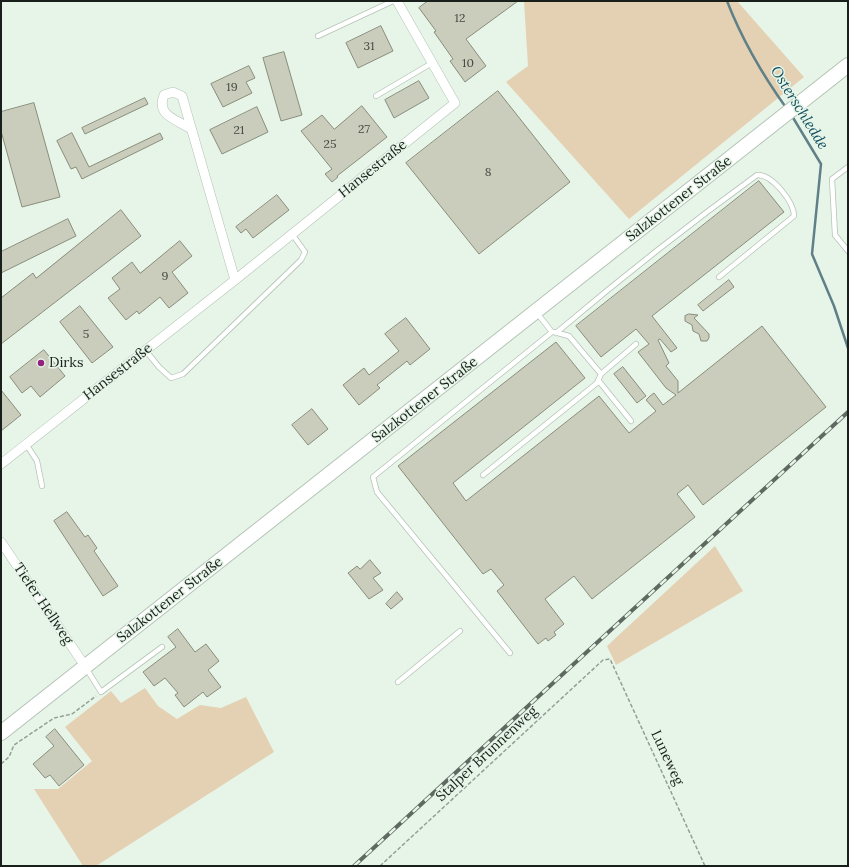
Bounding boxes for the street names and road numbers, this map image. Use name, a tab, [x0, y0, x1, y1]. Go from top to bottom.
street label: Hansestraße	[336, 136, 410, 202]
street label: Salzkottener Straße	[623, 152, 735, 246]
street label: Hansestraße	[80, 340, 156, 404]
street label: Salzkottener Straße	[369, 353, 481, 447]
street label: Salzkottener Straße	[114, 553, 226, 647]
street label: Tiefer Hellweg	[10, 560, 76, 648]
street label: Stalper Brunnenweg	[433, 703, 541, 805]
street label: Luneweg	[647, 728, 687, 788]

